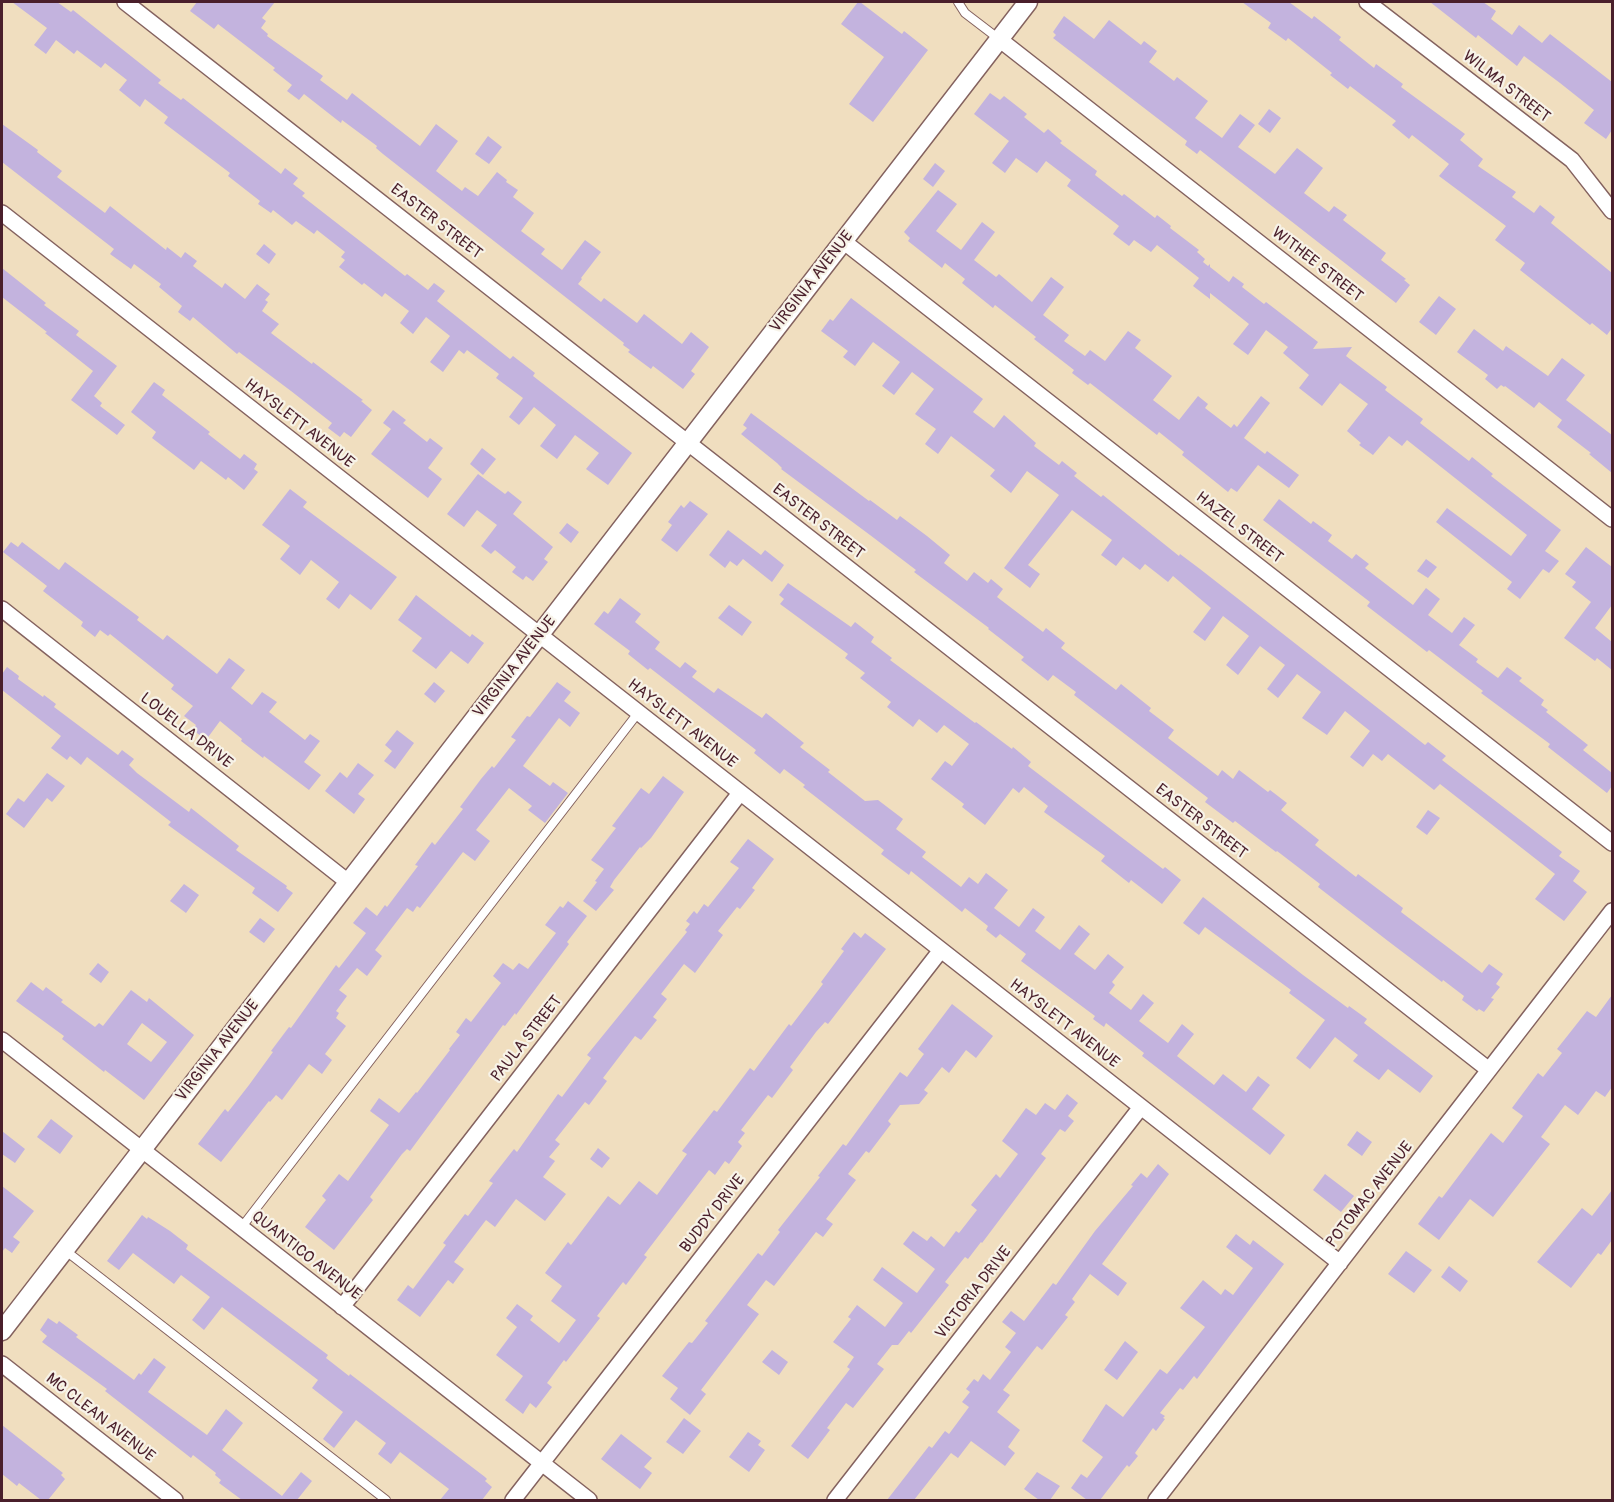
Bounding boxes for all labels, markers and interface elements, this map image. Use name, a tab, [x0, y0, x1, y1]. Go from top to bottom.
street label: WILMA STREET	[1458, 47, 1554, 127]
street label: EASTER STREET	[386, 180, 486, 264]
street label: WITHEE STREET	[1268, 223, 1366, 307]
street label: VIRGINIA AVENUE	[766, 227, 858, 337]
street label: HAYSLETT AVENUE	[240, 375, 358, 473]
street label: EASTER STREET	[768, 480, 868, 564]
street label: HAZEL STREET	[1192, 488, 1286, 568]
street label: VIRGINIA AVENUE	[469, 612, 561, 722]
street label: HAYSLETT AVENUE	[623, 675, 741, 773]
street label: LOUELLA DRIVE	[136, 689, 236, 773]
street label: EASTER STREET	[1151, 780, 1251, 864]
street label: HAYSLETT AVENUE	[1005, 975, 1123, 1073]
street label: PAULA STREET	[487, 992, 567, 1086]
street label: VIRGINIA AVENUE	[172, 996, 264, 1106]
street label: POTOMAC AVENUE	[1323, 1138, 1417, 1252]
street label: BUDDY DRIVE	[676, 1171, 750, 1257]
street label: QUANTICO AVENUE	[247, 1207, 365, 1305]
street label: VICTORIA DRIVE	[932, 1243, 1016, 1343]
street label: MC CLEAN AVENUE	[42, 1369, 158, 1467]

